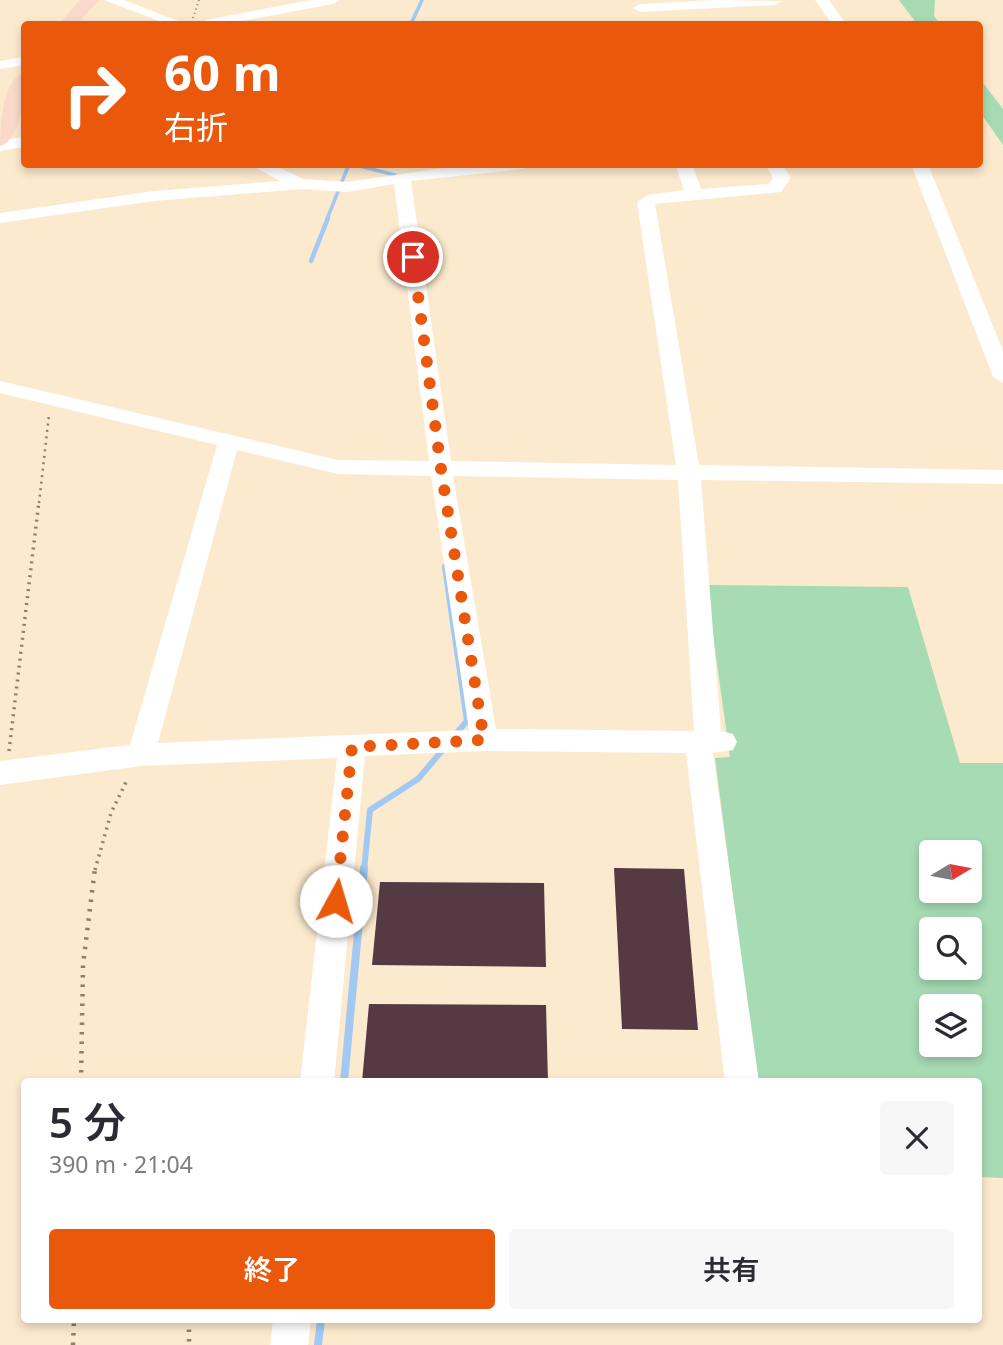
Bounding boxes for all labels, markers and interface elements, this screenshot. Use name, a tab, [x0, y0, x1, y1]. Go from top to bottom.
text: 60 m	[164, 39, 281, 105]
icon: right	[49, 49, 140, 140]
text: 右折	[164, 105, 228, 148]
pin	[383, 227, 443, 287]
icon: arrive	[394, 238, 432, 276]
north arrow	[919, 840, 982, 903]
map controls	[919, 840, 982, 1057]
position arrow	[299, 864, 373, 938]
button: search	[919, 917, 982, 980]
button: layers	[919, 994, 982, 1057]
text: 5 分	[49, 1093, 126, 1150]
button: close	[880, 1101, 954, 1175]
text: 390 m · 21:04	[49, 1148, 193, 1180]
button: 終了	[49, 1229, 495, 1309]
button: 共有	[509, 1229, 954, 1309]

